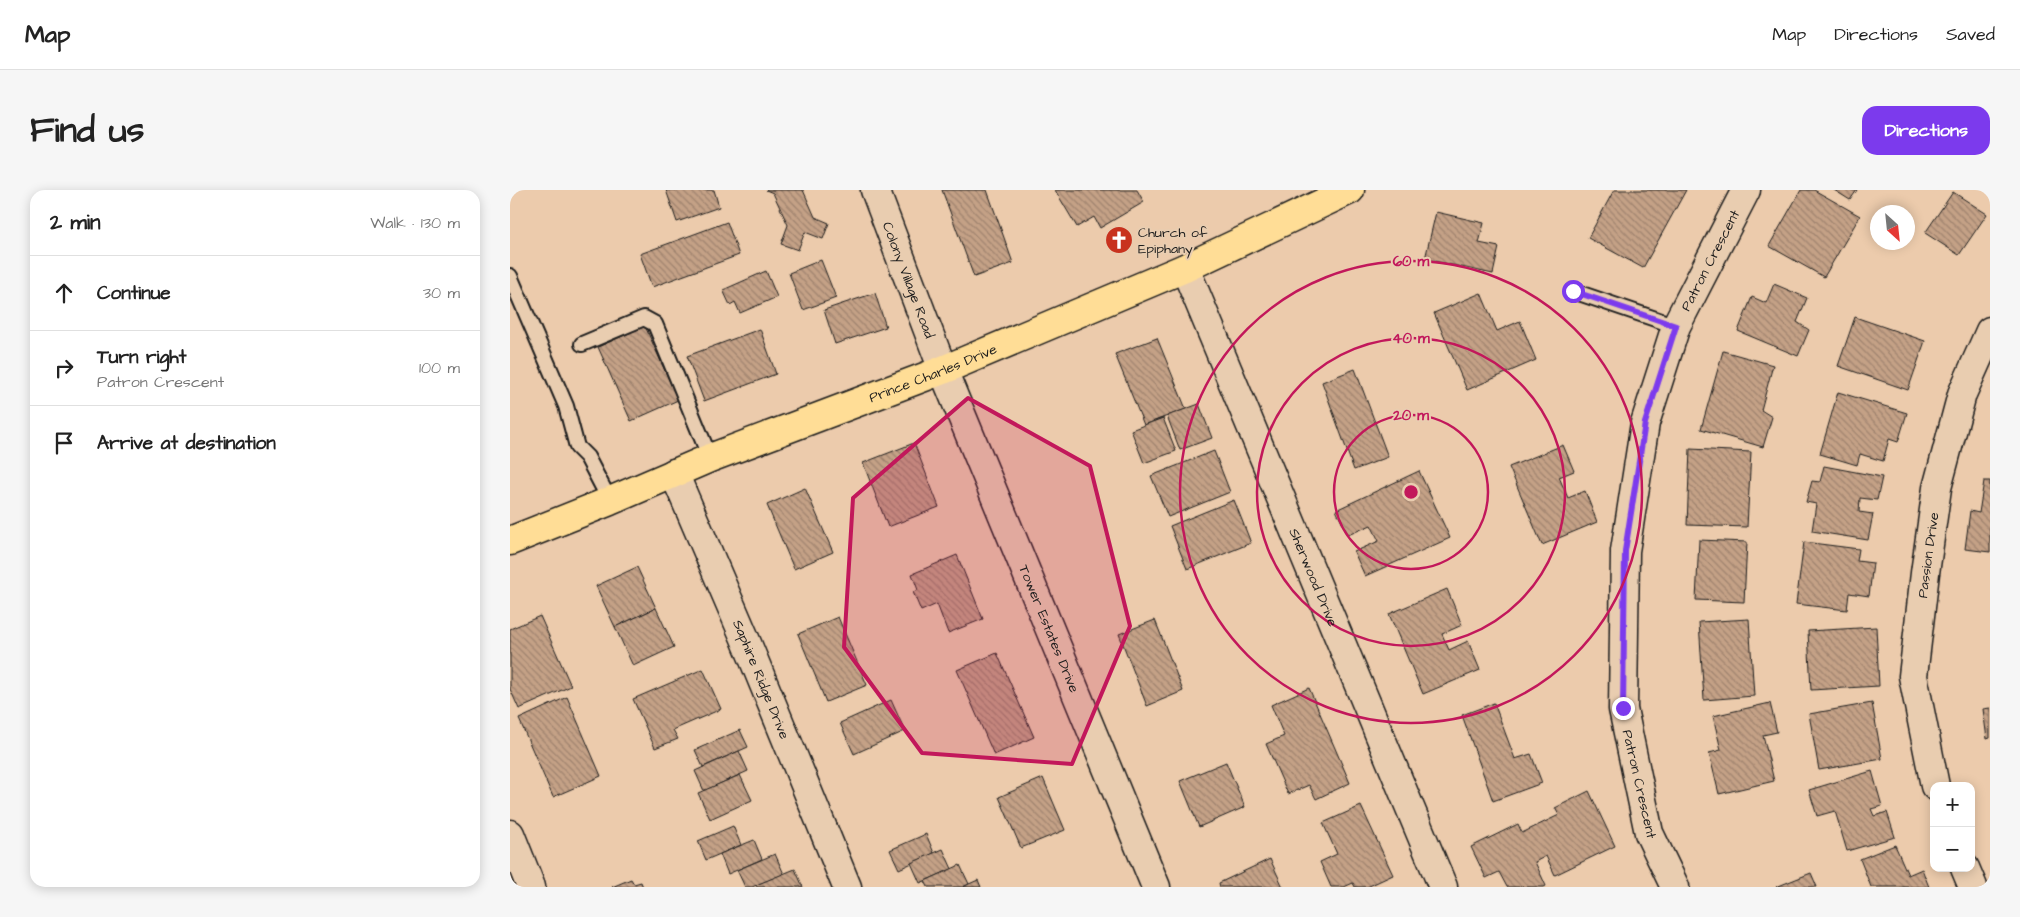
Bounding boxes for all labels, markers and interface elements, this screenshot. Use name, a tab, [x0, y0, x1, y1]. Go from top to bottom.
text: Map	[25, 18, 70, 52]
text: Map	[1772, 22, 1806, 47]
text: Directions	[1834, 22, 1918, 47]
text: Saved	[1946, 22, 1995, 47]
text: Find us	[30, 106, 144, 155]
button: Directions	[1862, 106, 1990, 155]
north arrow	[1870, 205, 1915, 250]
street label: Patron Crescent	[1676, 206, 1745, 315]
text: 2 min	[50, 208, 100, 237]
text: Walk · 130 m	[370, 212, 460, 234]
street label: Colony Village Road	[877, 219, 939, 341]
place label: Church of Epiphany	[1138, 223, 1208, 259]
church icon: Church of Epiphany	[1104, 225, 1134, 255]
text: 60 m	[1393, 251, 1430, 272]
icon: ahead	[50, 279, 78, 307]
text: Continue	[97, 280, 171, 307]
route start	[1562, 280, 1585, 303]
text: 30 m	[423, 282, 460, 304]
text: 40 m	[1392, 328, 1430, 349]
street label: Prince Charles Drive	[866, 339, 1000, 408]
text: Turn right	[97, 344, 186, 371]
icon: right	[50, 354, 78, 382]
text: 100 m	[419, 357, 460, 379]
text: Patron Crescent	[97, 371, 224, 393]
text: 20 m	[1392, 405, 1429, 426]
icon: arrive	[50, 429, 78, 457]
text: Arrive at destination	[97, 430, 276, 457]
centre of rings	[1402, 483, 1420, 501]
street label: Passion Drive	[1913, 511, 1945, 599]
street label: Sherwood Drive	[1284, 525, 1343, 630]
street label: Tower Estates Drive	[1013, 562, 1084, 696]
street label: Saphire Ridge Drive	[727, 617, 794, 743]
route end	[1612, 697, 1635, 720]
street label: Patron Crescent	[1617, 728, 1661, 841]
map controls	[1930, 782, 1975, 872]
button: +	[1930, 782, 1975, 827]
button: −	[1930, 827, 1975, 872]

